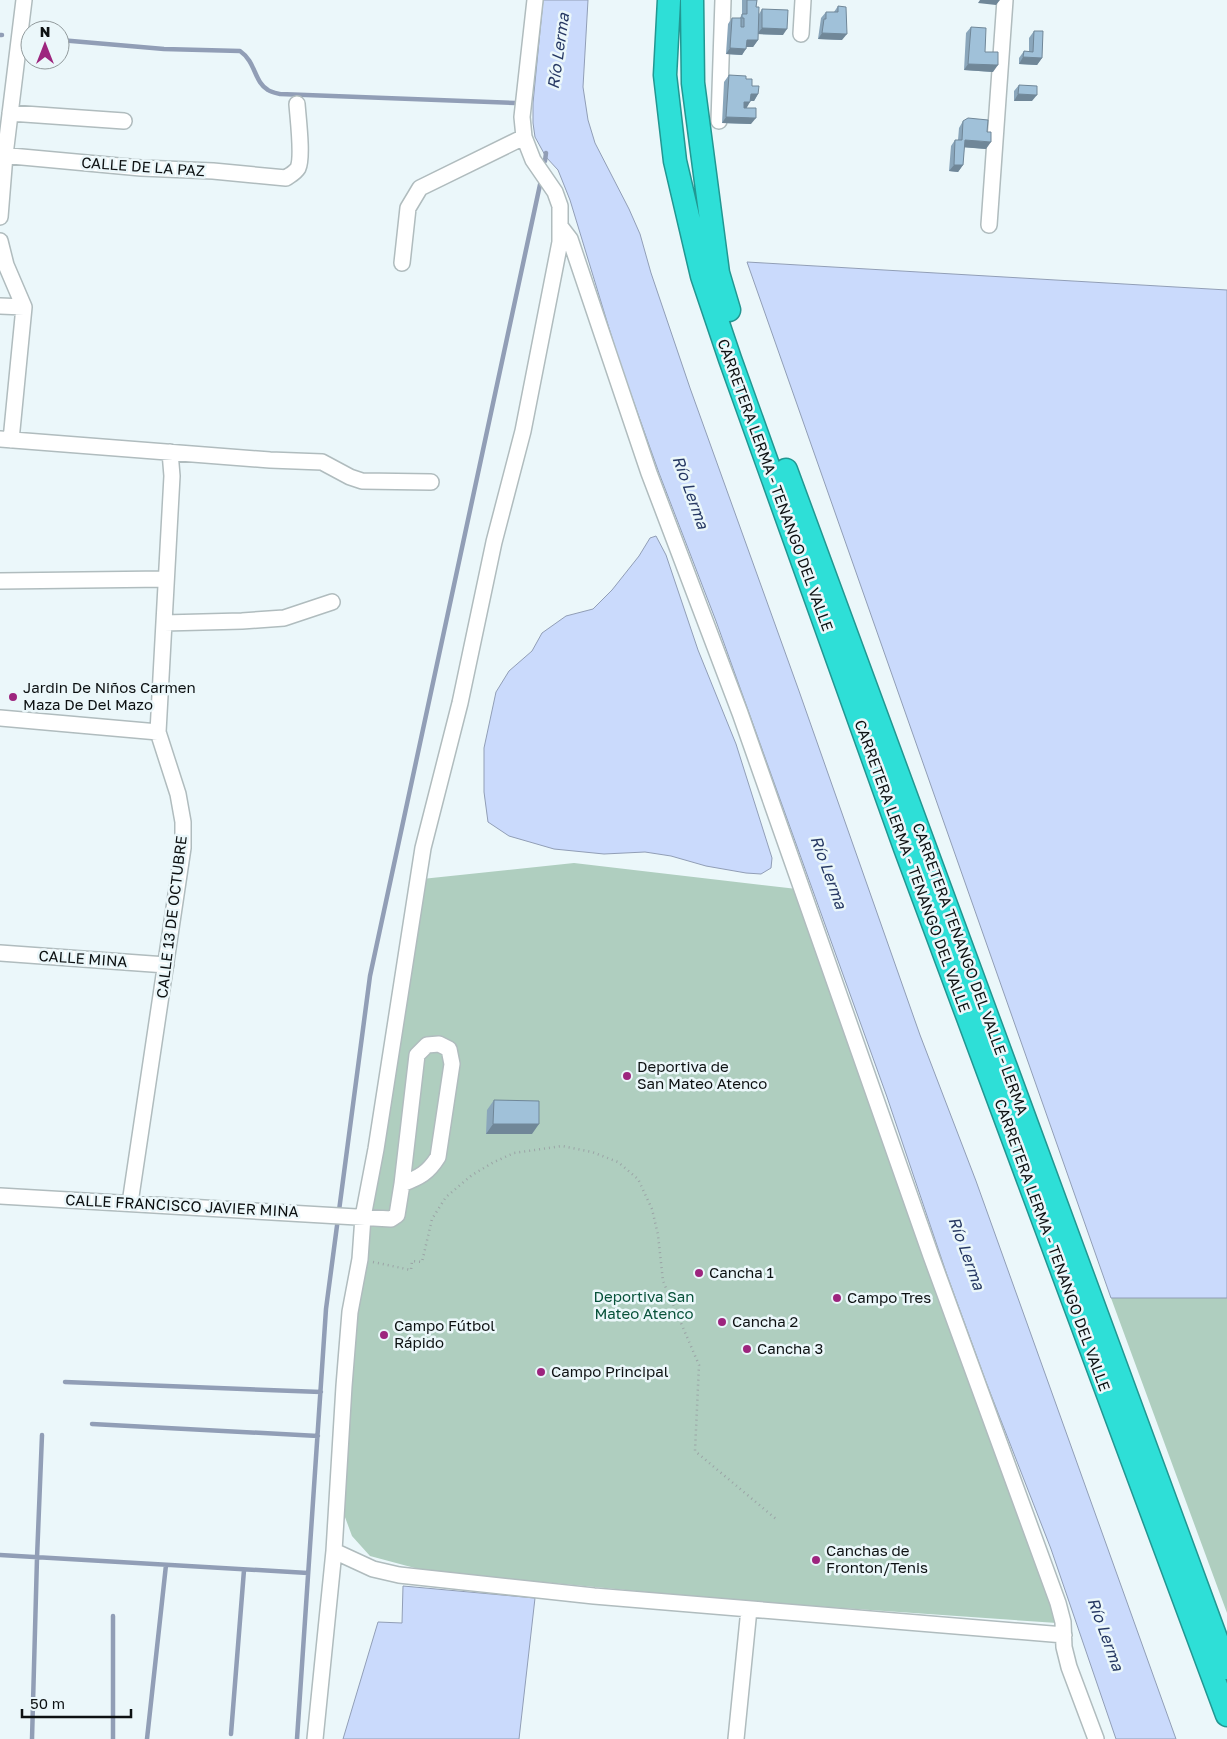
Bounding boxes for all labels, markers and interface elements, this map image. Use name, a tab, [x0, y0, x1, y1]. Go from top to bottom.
water label: Río Lerma	[543, 11, 573, 90]
north arrow	[20, 20, 70, 70]
text: N	[40, 23, 50, 40]
street label: CALLE DE LA PAZ	[81, 153, 205, 179]
street label: CARRETERA LERMA - TENANGO DEL VALLE	[714, 336, 837, 633]
water label: Río Lerma	[669, 453, 714, 532]
place label: Jardin De Niños Carmen Maza De Del Mazo	[23, 678, 196, 713]
marker: Jardin De Niños Carmen Maza De Del Mazo	[7, 691, 19, 703]
street label: CARRETERA LERMA - TENANGO DEL VALLE	[851, 717, 974, 1014]
street label: CARRETERA TENANGO DEL VALLE - LERMA	[909, 820, 1032, 1117]
water label: Río Lerma	[807, 833, 852, 912]
street label: CALLE 13 DE OCTUBRE	[152, 834, 190, 999]
street label: CALLE MINA	[38, 946, 128, 970]
place label: Deportiva de San Mateo Atenco	[637, 1057, 767, 1092]
marker: Deportiva de San Mateo Atenco	[621, 1070, 633, 1082]
street label: CARRETERA LERMA - TENANGO DEL VALLE	[991, 1096, 1114, 1393]
street label: CALLE FRANCISCO JAVIER MINA	[65, 1190, 299, 1220]
water label: Río Lerma	[945, 1214, 990, 1293]
place label: Cancha 1	[709, 1263, 774, 1281]
marker: Cancha 1	[693, 1267, 705, 1279]
park label: Deportiva San Mateo Atenco	[593, 1287, 695, 1322]
place label: Campo Tres	[847, 1288, 931, 1306]
marker: Campo Tres	[831, 1292, 843, 1304]
place label: Cancha 2	[732, 1312, 798, 1330]
place label: Campo Fútbol Rápido	[394, 1316, 495, 1351]
marker: Cancha 2	[716, 1316, 728, 1328]
marker: Campo Fútbol Rápido	[378, 1329, 390, 1341]
place label: Cancha 3	[757, 1339, 823, 1357]
marker: Cancha 3	[741, 1343, 753, 1355]
place label: Campo Principal	[551, 1362, 669, 1380]
marker: Campo Principal	[535, 1366, 547, 1378]
place label: Canchas de Fronton/Tenis	[826, 1541, 928, 1576]
marker: Canchas de Fronton/Tenis	[810, 1554, 822, 1566]
water label: Río Lerma	[1084, 1595, 1129, 1674]
scale bar	[22, 1686, 131, 1718]
text: 50 m	[30, 1694, 65, 1712]

